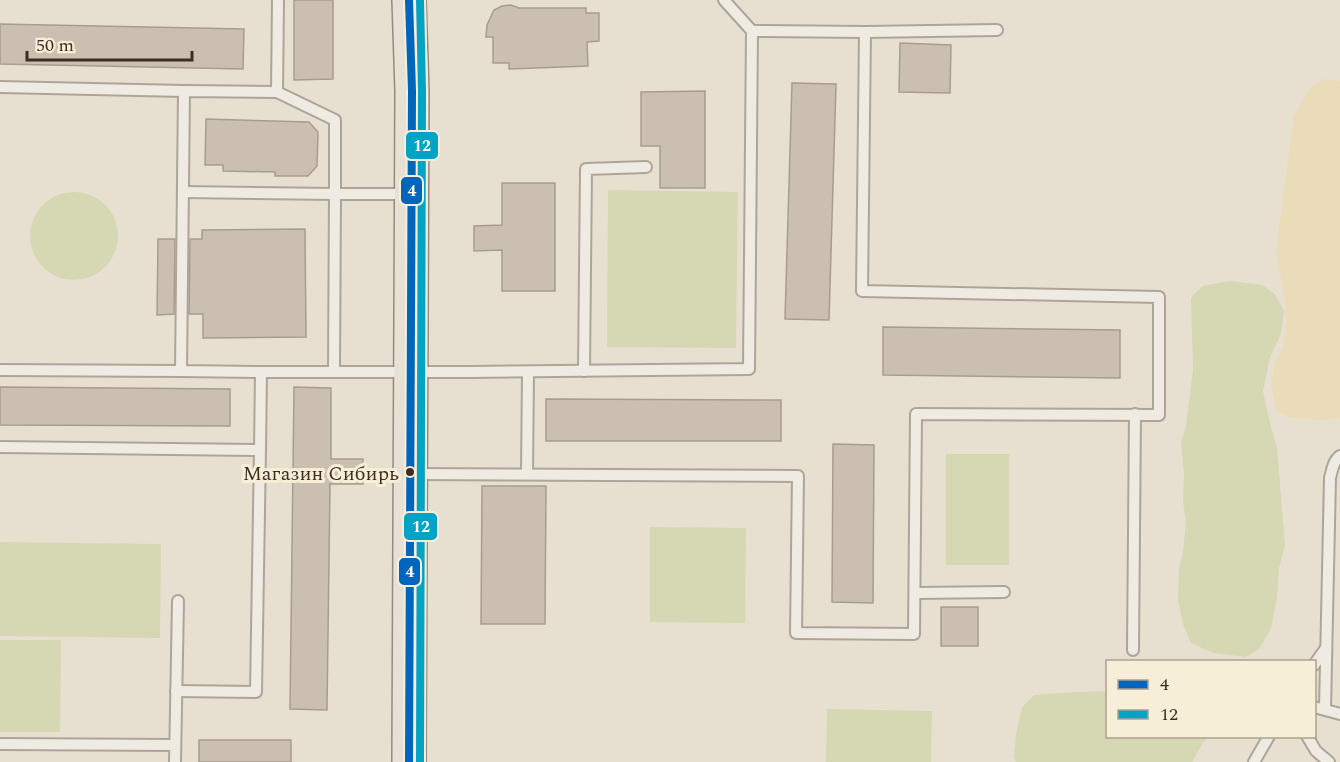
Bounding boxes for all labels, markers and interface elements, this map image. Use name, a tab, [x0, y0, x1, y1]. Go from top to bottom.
scale bar	[27, 24, 192, 62]
text: 50 m	[36, 32, 74, 59]
line badge: 12	[405, 131, 439, 160]
text: 12	[413, 134, 431, 158]
line badge: 4	[400, 176, 423, 205]
text: 4	[408, 179, 417, 203]
place label: Магазин Сибирь	[243, 459, 399, 489]
marker: Магазин Сибирь	[404, 466, 416, 478]
line badge: 12	[403, 512, 438, 541]
text: 12	[412, 515, 430, 539]
line badge: 4	[398, 557, 421, 586]
text: 4	[406, 560, 415, 584]
legend	[1106, 660, 1316, 738]
text: 4	[1160, 671, 1169, 698]
text: 12	[1160, 701, 1178, 728]

